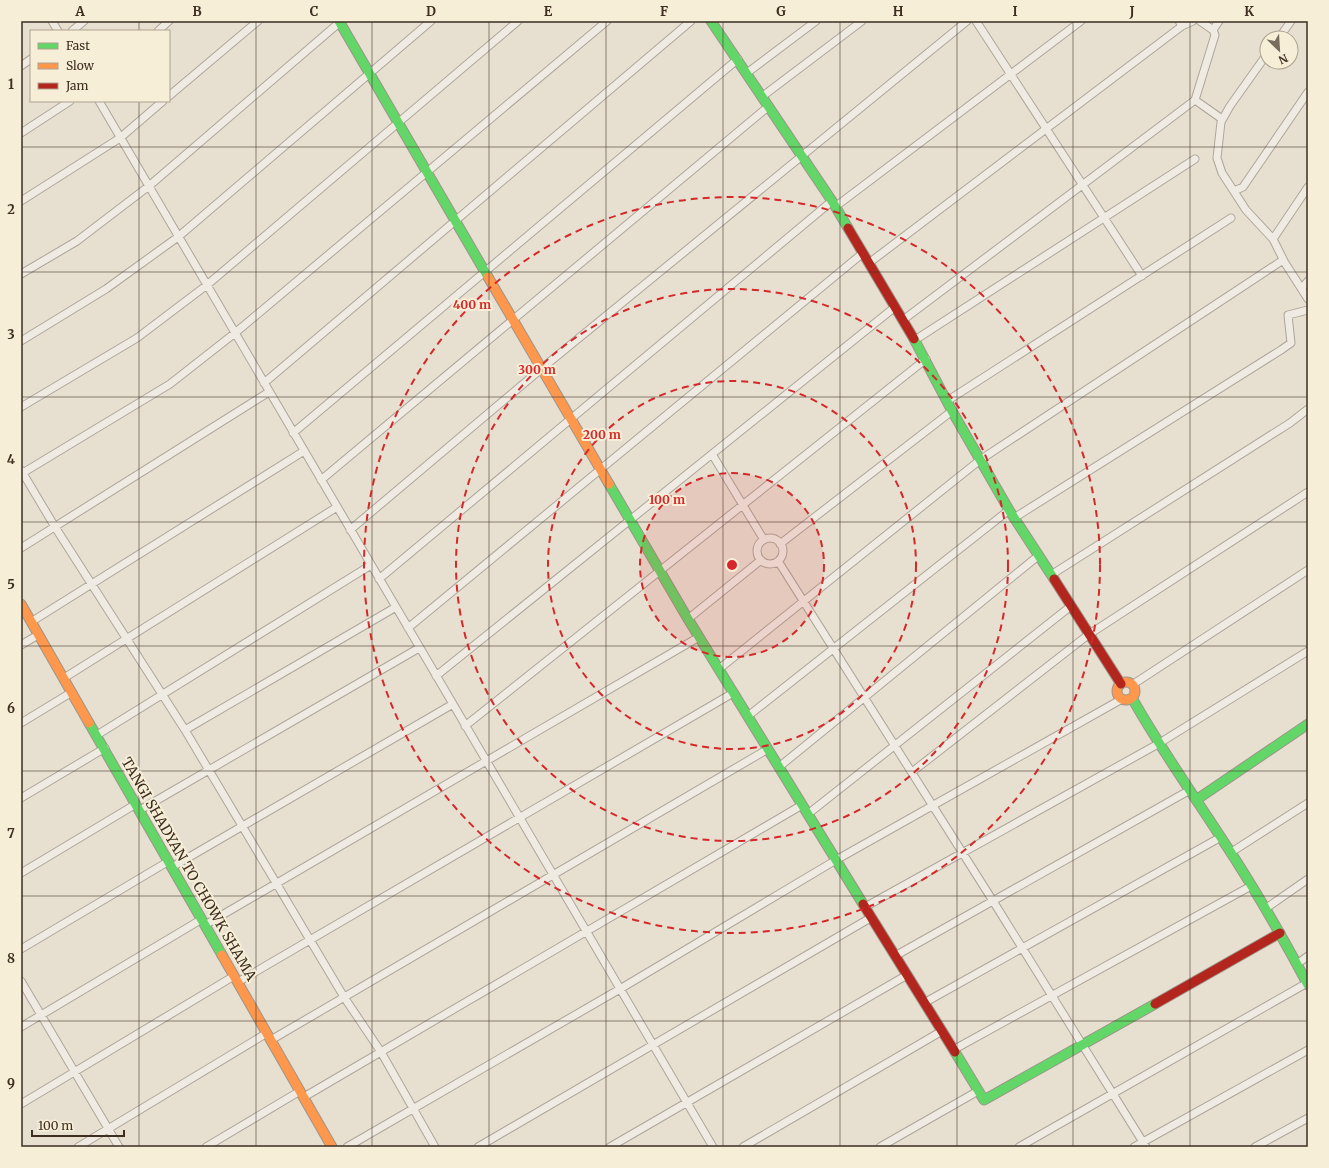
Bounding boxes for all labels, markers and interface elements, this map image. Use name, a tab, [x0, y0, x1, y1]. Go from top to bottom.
text: A	[74, 3, 85, 20]
text: B	[192, 3, 202, 20]
text: C	[310, 3, 319, 20]
text: D	[426, 3, 436, 20]
text: E	[544, 3, 553, 20]
text: F	[660, 3, 668, 20]
text: G	[776, 3, 786, 20]
text: H	[893, 3, 904, 20]
text: I	[1012, 3, 1018, 20]
text: J	[1128, 3, 1135, 20]
text: K	[1244, 3, 1254, 20]
legend	[30, 30, 170, 102]
north arrow	[1259, 30, 1299, 70]
text: Fast	[66, 38, 90, 53]
text: N	[1276, 51, 1290, 67]
text: Slow	[66, 58, 95, 73]
text: 1	[8, 76, 14, 93]
text: Jam	[65, 78, 89, 93]
text: 2	[7, 201, 15, 218]
text: 400 m	[453, 297, 491, 312]
text: 3	[7, 326, 15, 343]
text: 300 m	[518, 362, 556, 377]
text: 200 m	[583, 427, 621, 442]
text: 4	[7, 451, 16, 468]
text: 100 m	[649, 492, 685, 507]
centre of rings	[725, 558, 739, 572]
text: 5	[7, 576, 15, 593]
text: 6	[7, 700, 15, 717]
street label: TANGI SHADYAN TO CHOWK SHAMA	[117, 754, 261, 984]
text: 7	[7, 825, 15, 842]
text: 8	[7, 950, 15, 967]
text: 9	[7, 1075, 15, 1092]
scale bar	[32, 1112, 124, 1138]
text: 100 m	[38, 1118, 73, 1133]

